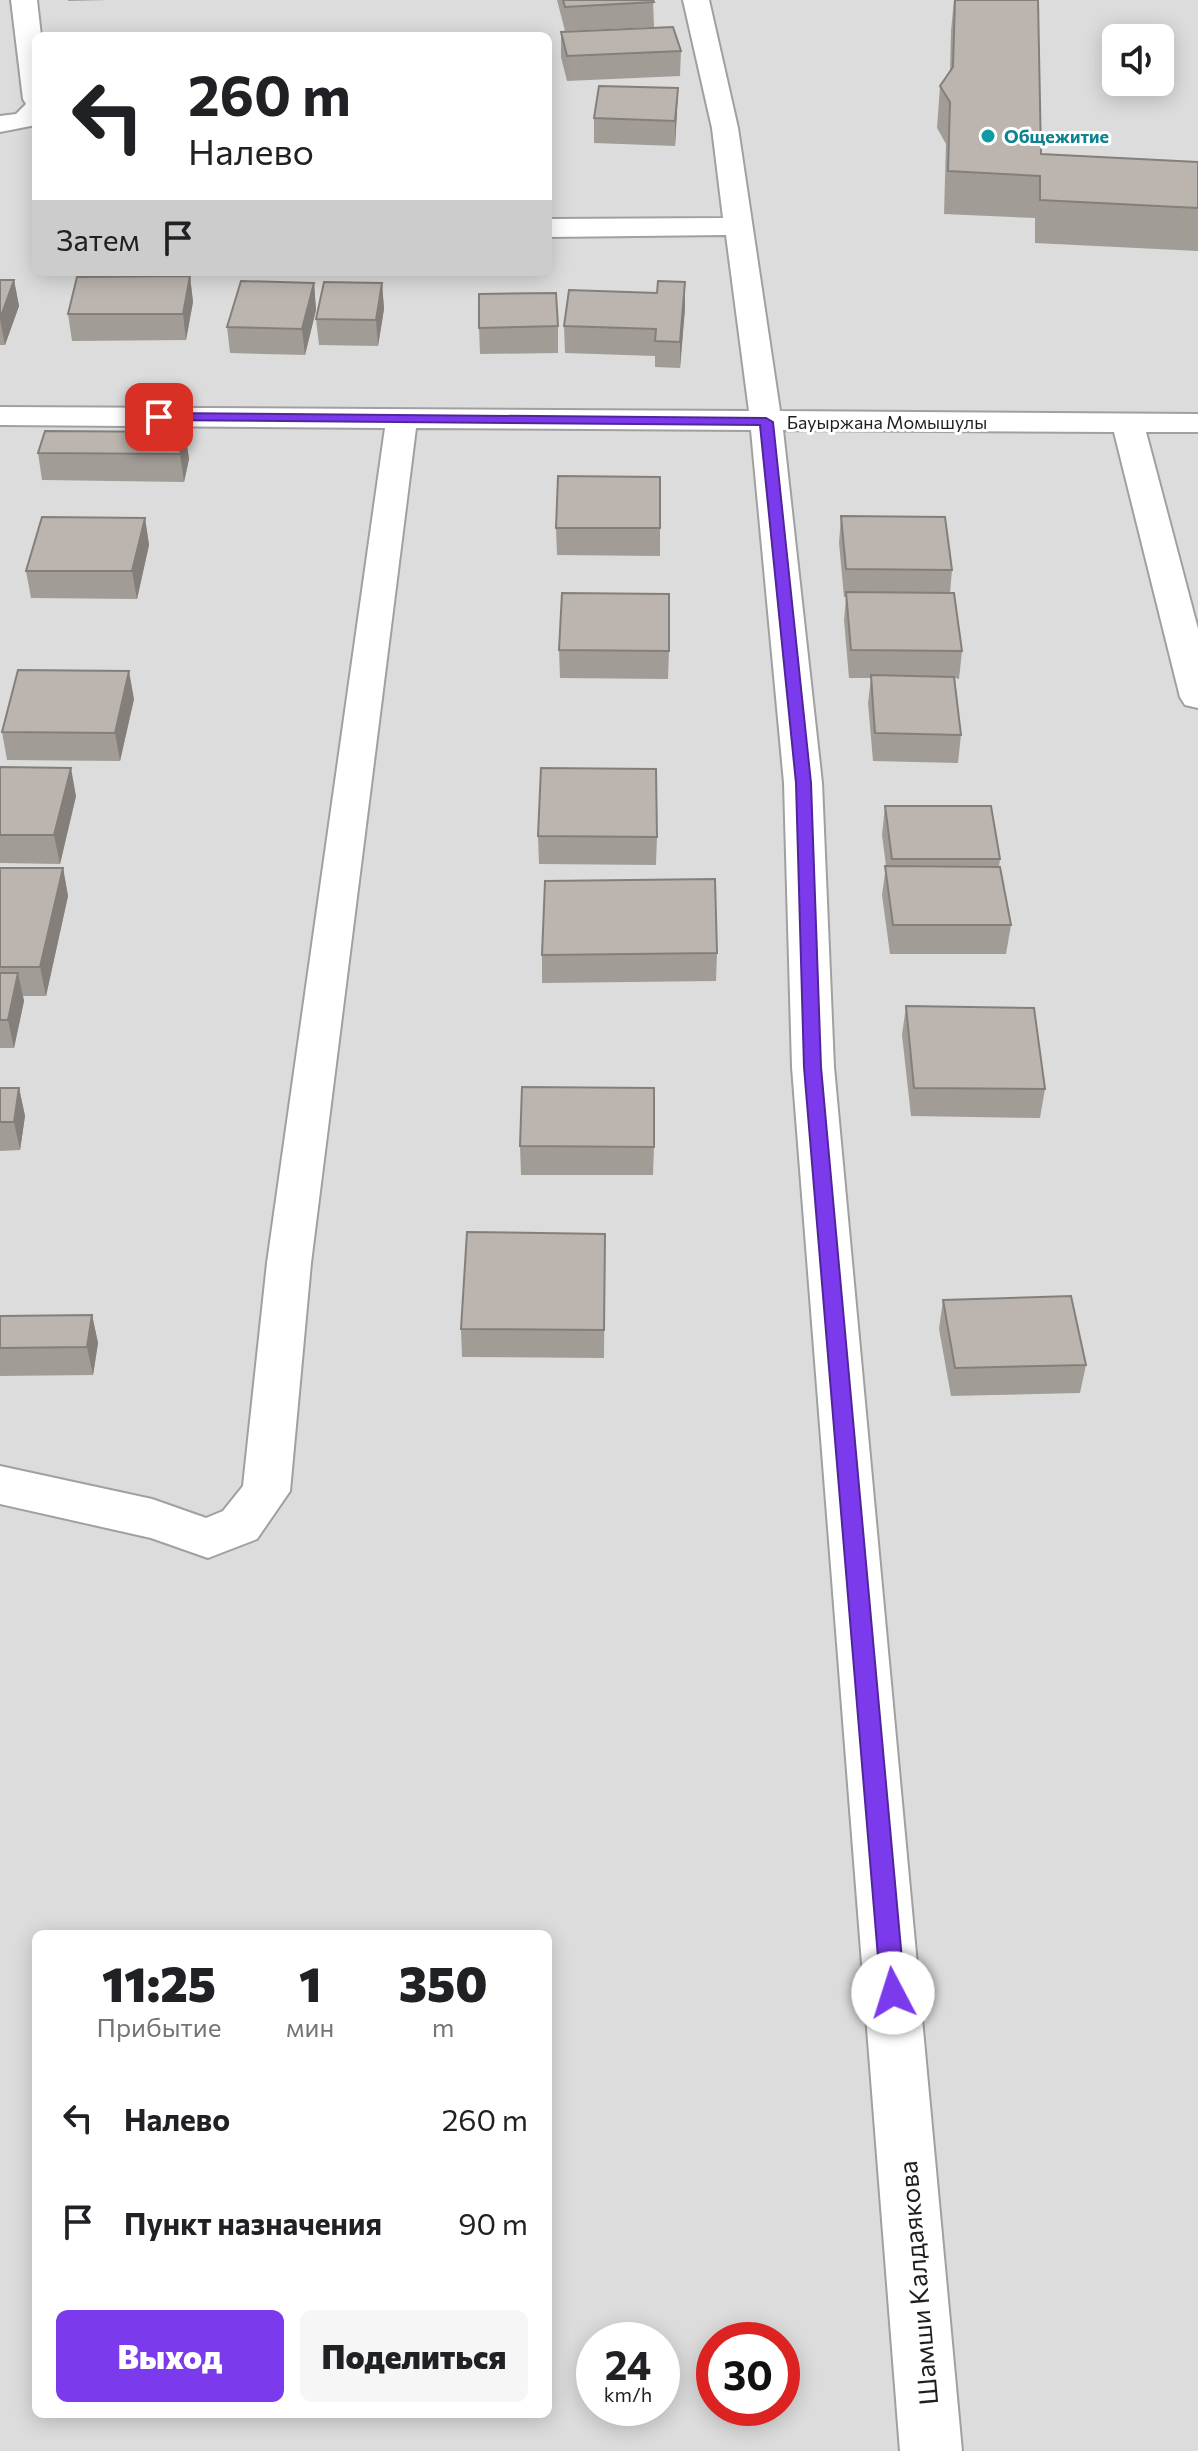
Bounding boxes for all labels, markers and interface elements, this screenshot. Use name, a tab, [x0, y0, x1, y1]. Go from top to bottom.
map controls	[1102, 24, 1174, 96]
button: sound	[1102, 24, 1174, 96]
text: 260 m	[188, 59, 351, 128]
icon: left	[56, 64, 160, 168]
place label: Общежитие	[1004, 125, 1109, 147]
marker: Общежитие	[979, 127, 997, 145]
text: Налево	[188, 128, 314, 172]
icon: arrive	[156, 216, 200, 260]
text: Затем	[56, 220, 140, 257]
pin	[125, 383, 193, 451]
icon: arrive	[137, 395, 181, 439]
street label: Бауыржана Момышулы	[787, 411, 987, 433]
position arrow	[851, 1951, 935, 2035]
text: 11:25	[102, 1953, 216, 2012]
text: 1	[299, 1953, 321, 2012]
text: 350	[399, 1953, 487, 2012]
text: Прибытие	[97, 2011, 221, 2042]
text: мин	[286, 2011, 334, 2042]
text: m	[432, 2011, 454, 2042]
icon: left	[56, 2096, 100, 2140]
text: Налево	[124, 2100, 230, 2137]
text: 260 m	[442, 2100, 528, 2137]
street label: Шамши Калдаякова	[891, 2160, 943, 2406]
icon: arrive	[56, 2200, 100, 2244]
text: Пункт назначения	[124, 2204, 382, 2241]
text: 90 m	[458, 2204, 528, 2241]
button: Выход	[56, 2310, 284, 2402]
button: Поделиться	[300, 2310, 528, 2402]
speed limit sign: 30	[696, 2322, 800, 2426]
text: 24	[605, 2339, 651, 2388]
text: km/h	[604, 2382, 652, 2406]

